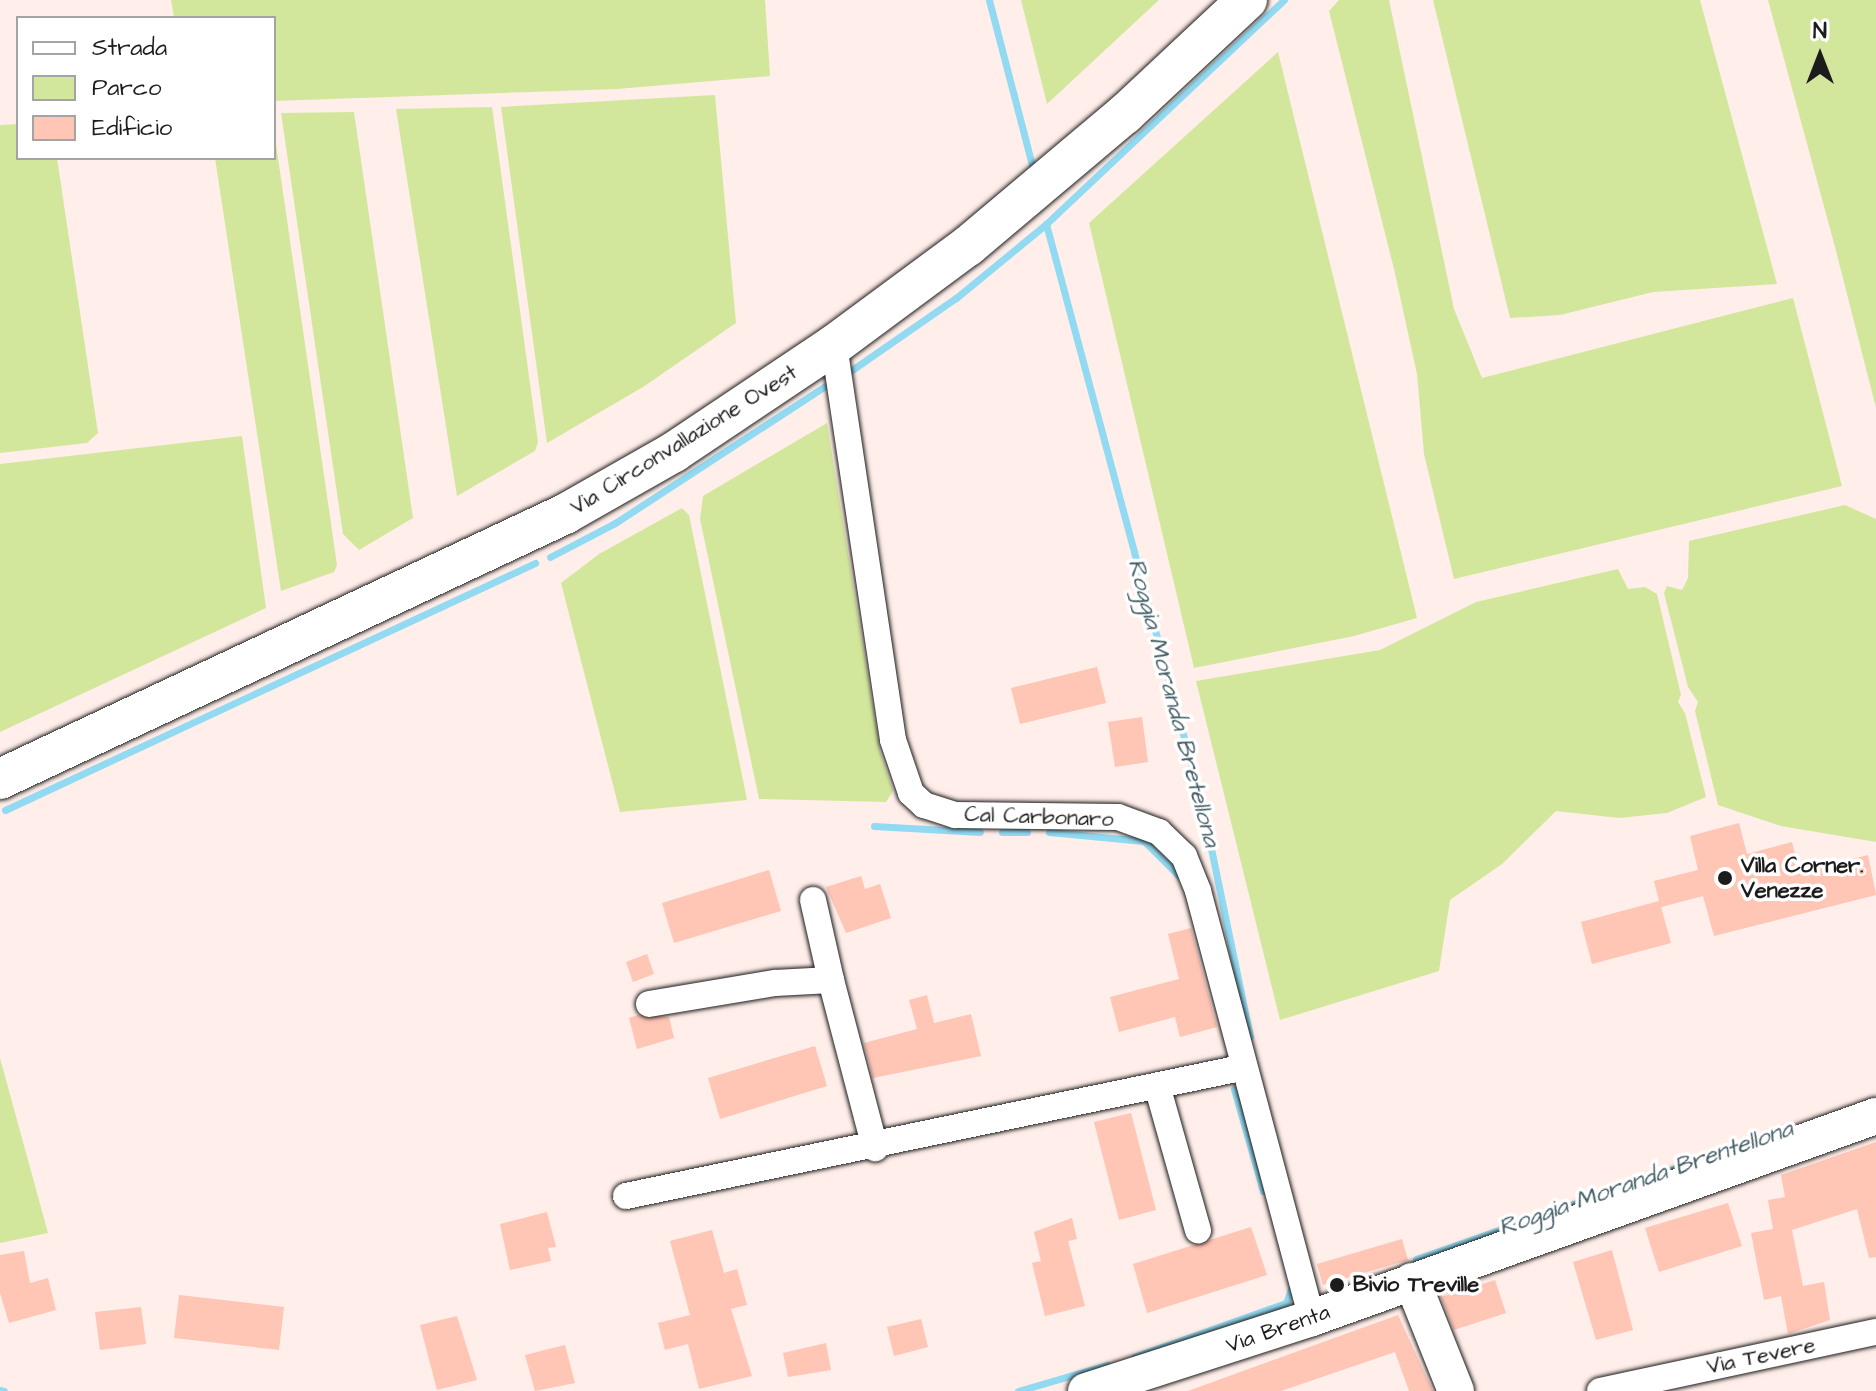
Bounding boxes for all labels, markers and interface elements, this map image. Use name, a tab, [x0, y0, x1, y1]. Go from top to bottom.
legend	[16, 16, 276, 160]
north arrow	[1780, 16, 1860, 96]
text: N	[1813, 16, 1827, 47]
text: Strada	[92, 31, 167, 65]
text: Parco	[92, 71, 161, 105]
text: Edificio	[92, 111, 172, 145]
street label: Via Circonvallazione Ovest	[566, 359, 802, 521]
water label: Roggia Moranda Bretellona	[1121, 556, 1225, 850]
street label: Cal Carbonaro	[964, 801, 1114, 833]
place label: Villa Corner. Venezze	[1741, 852, 1863, 904]
marker: Villa Corner. Venezze	[1716, 869, 1734, 887]
water label: Roggia Moranda Brentellona	[1495, 1115, 1797, 1243]
place label: Bivio Treville	[1353, 1272, 1479, 1298]
marker: Bivio Treville	[1328, 1276, 1346, 1294]
street label: Via Brenta	[1223, 1299, 1333, 1359]
street label: Via Tevere	[1704, 1332, 1818, 1380]

